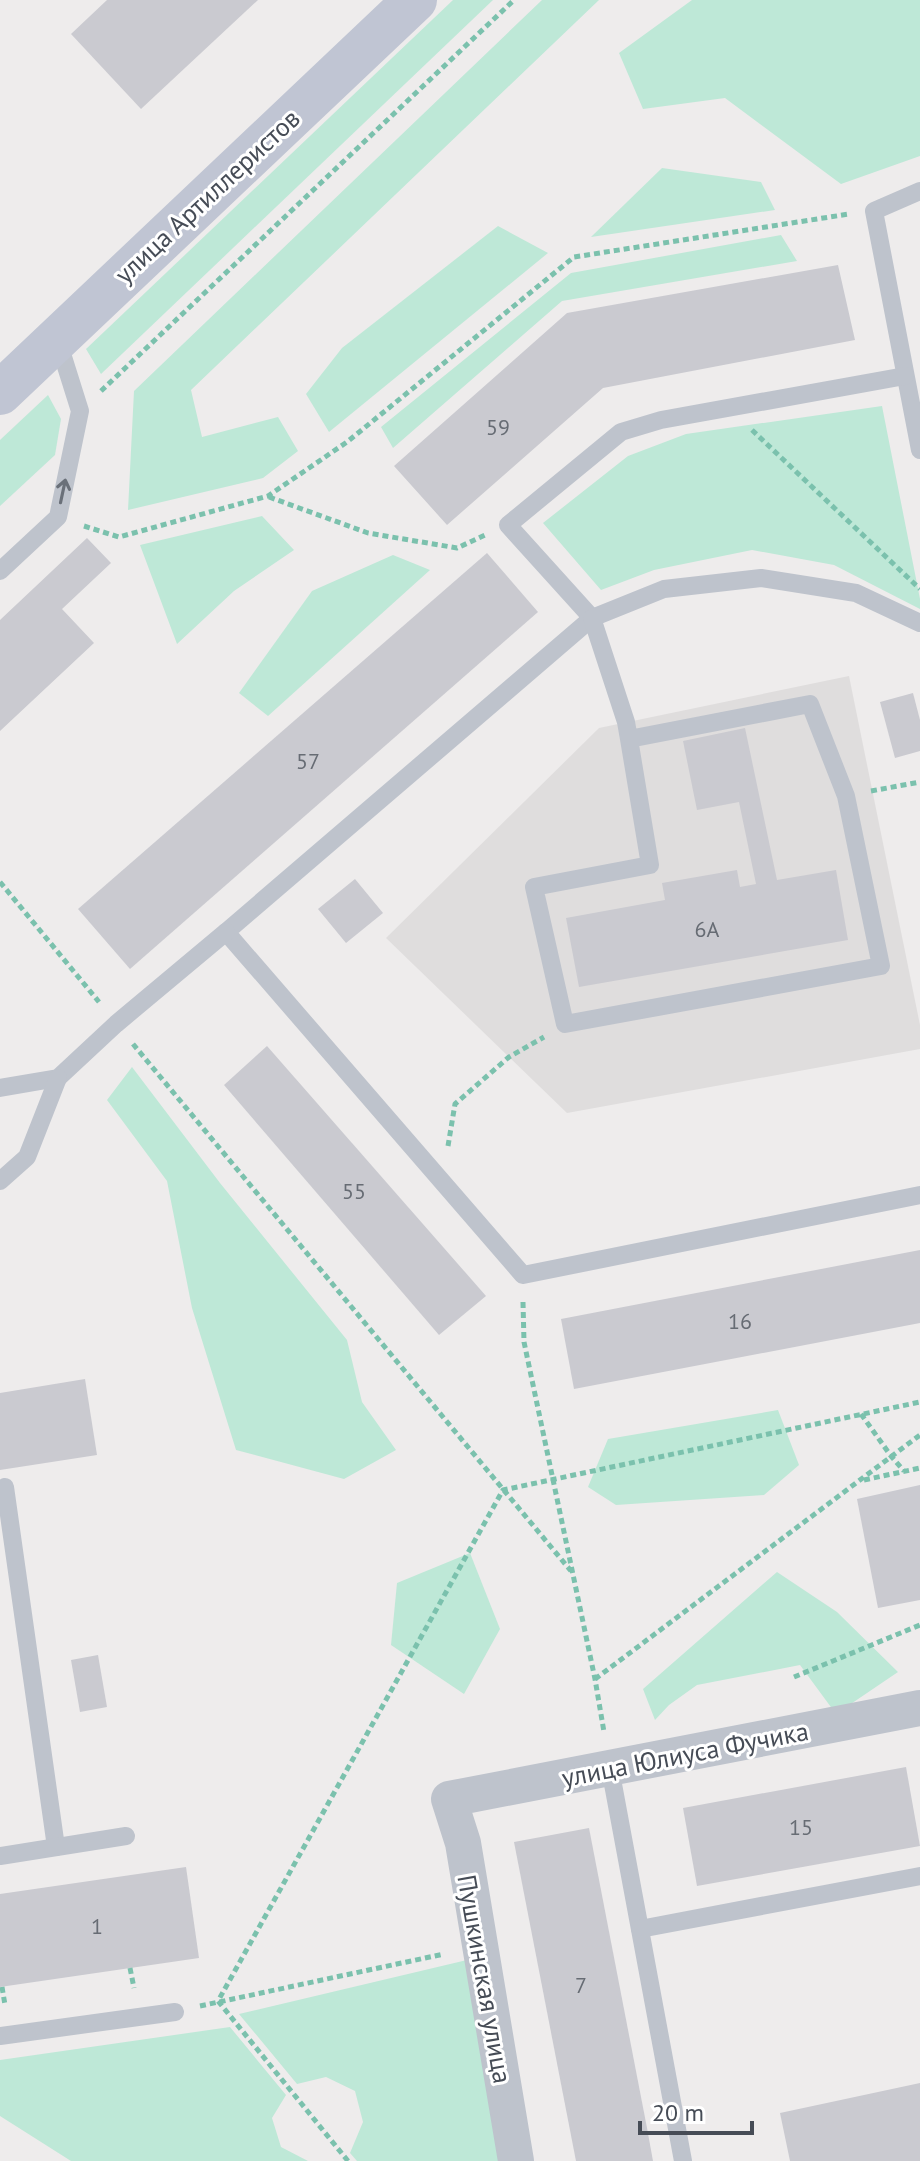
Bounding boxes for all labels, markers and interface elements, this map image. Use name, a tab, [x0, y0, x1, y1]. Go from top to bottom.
street label: улица Артиллеристов	[107, 102, 307, 290]
house number: 59	[486, 413, 510, 441]
one-way arrow	[56, 479, 71, 504]
house number: 57	[296, 747, 320, 775]
house number: 6А	[695, 915, 720, 943]
house number: 55	[342, 1177, 366, 1205]
house number: 16	[728, 1307, 752, 1335]
street label: улица Юлиуса Фучика	[559, 1714, 811, 1794]
house number: 15	[789, 1813, 813, 1841]
street label: Пушкинская улица	[450, 1872, 520, 2086]
house number: 1	[91, 1912, 103, 1940]
house number: 7	[575, 1971, 587, 1999]
scale bar	[640, 2085, 752, 2135]
text: 20 m	[652, 2097, 704, 2128]

